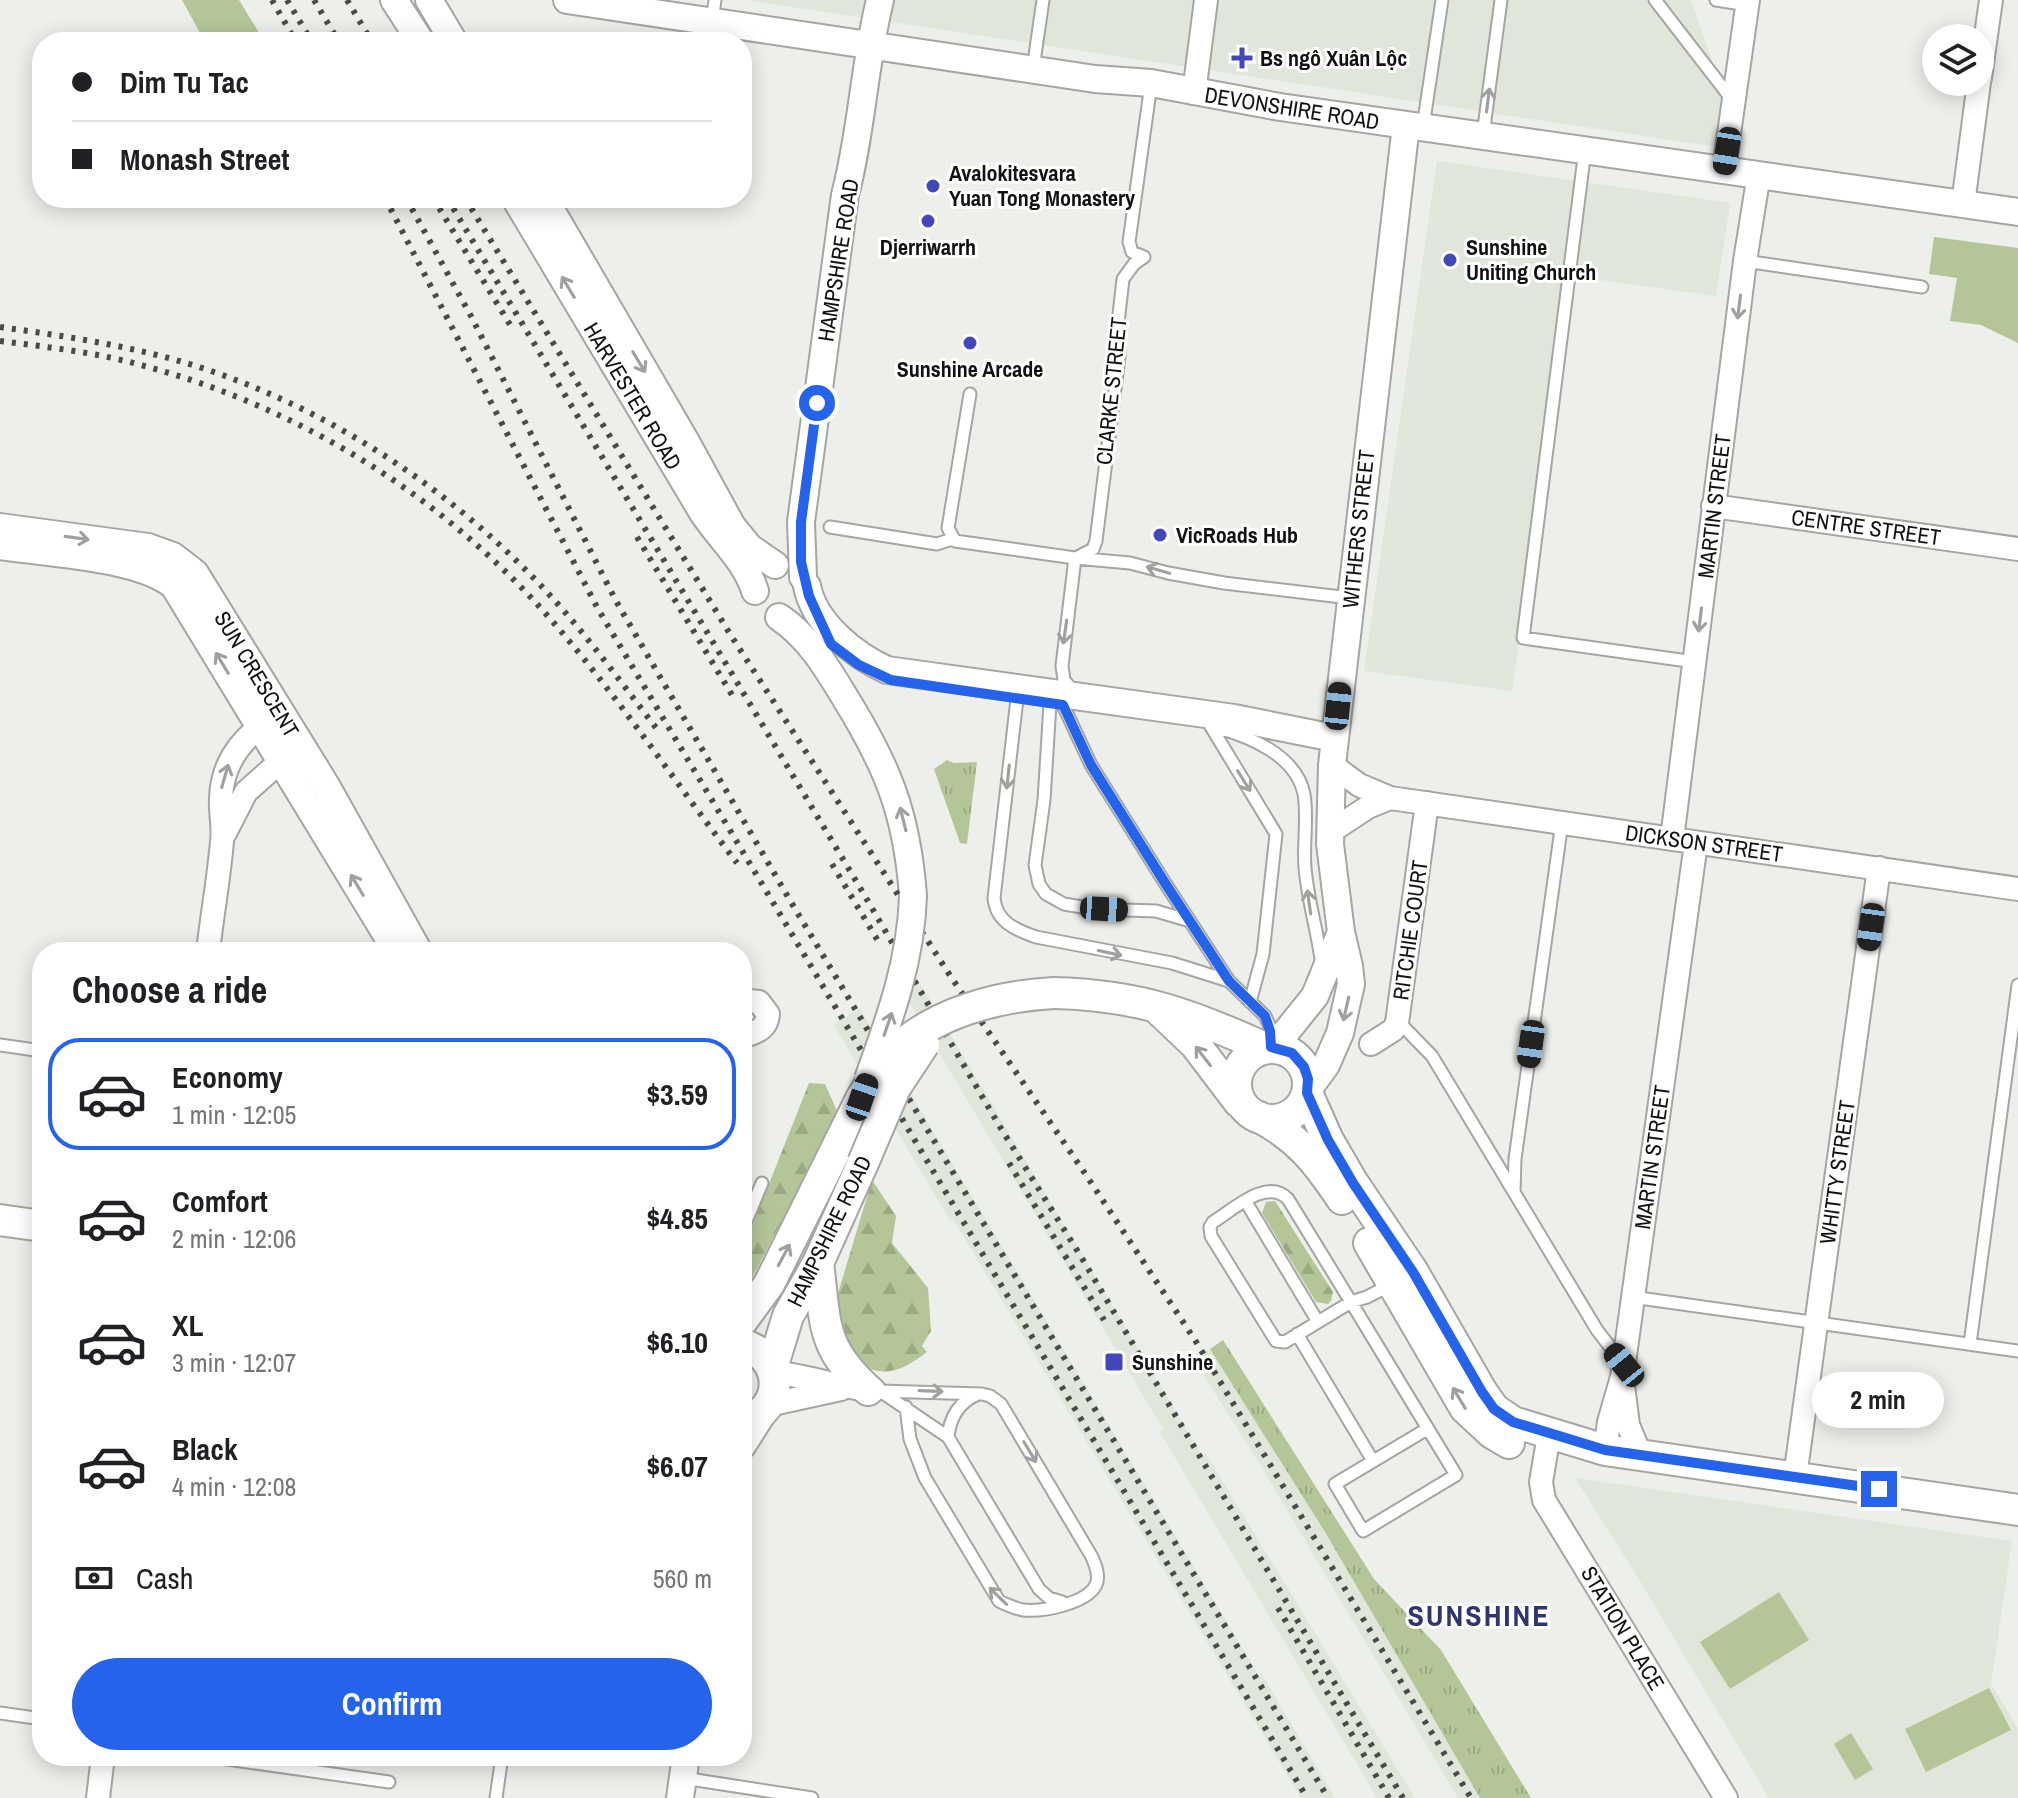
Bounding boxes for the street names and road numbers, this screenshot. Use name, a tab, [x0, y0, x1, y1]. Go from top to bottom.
street label: DEVONSHIRE ROAD	[1203, 79, 1381, 137]
street label: HAMPSHIRE ROAD	[810, 176, 866, 344]
street label: CLARKE STREET	[1088, 316, 1134, 466]
street label: HARVESTER ROAD	[577, 317, 689, 475]
street label: MARTIN STREET	[1690, 432, 1738, 580]
street label: WITHERS STREET	[1335, 448, 1381, 610]
street label: CENTRE STREET	[1789, 502, 1943, 552]
street label: SUN CRESCENT	[207, 605, 307, 743]
street label: DICKSON STREET	[1623, 817, 1785, 869]
street label: RITCHIE COURT	[1385, 858, 1435, 1002]
street label: MARTIN STREET	[1627, 1083, 1677, 1231]
street label: WHITTY STREET	[1812, 1098, 1862, 1246]
street label: HAMPSHIRE ROAD	[779, 1151, 879, 1311]
street label: STATION PLACE	[1574, 1560, 1672, 1696]

